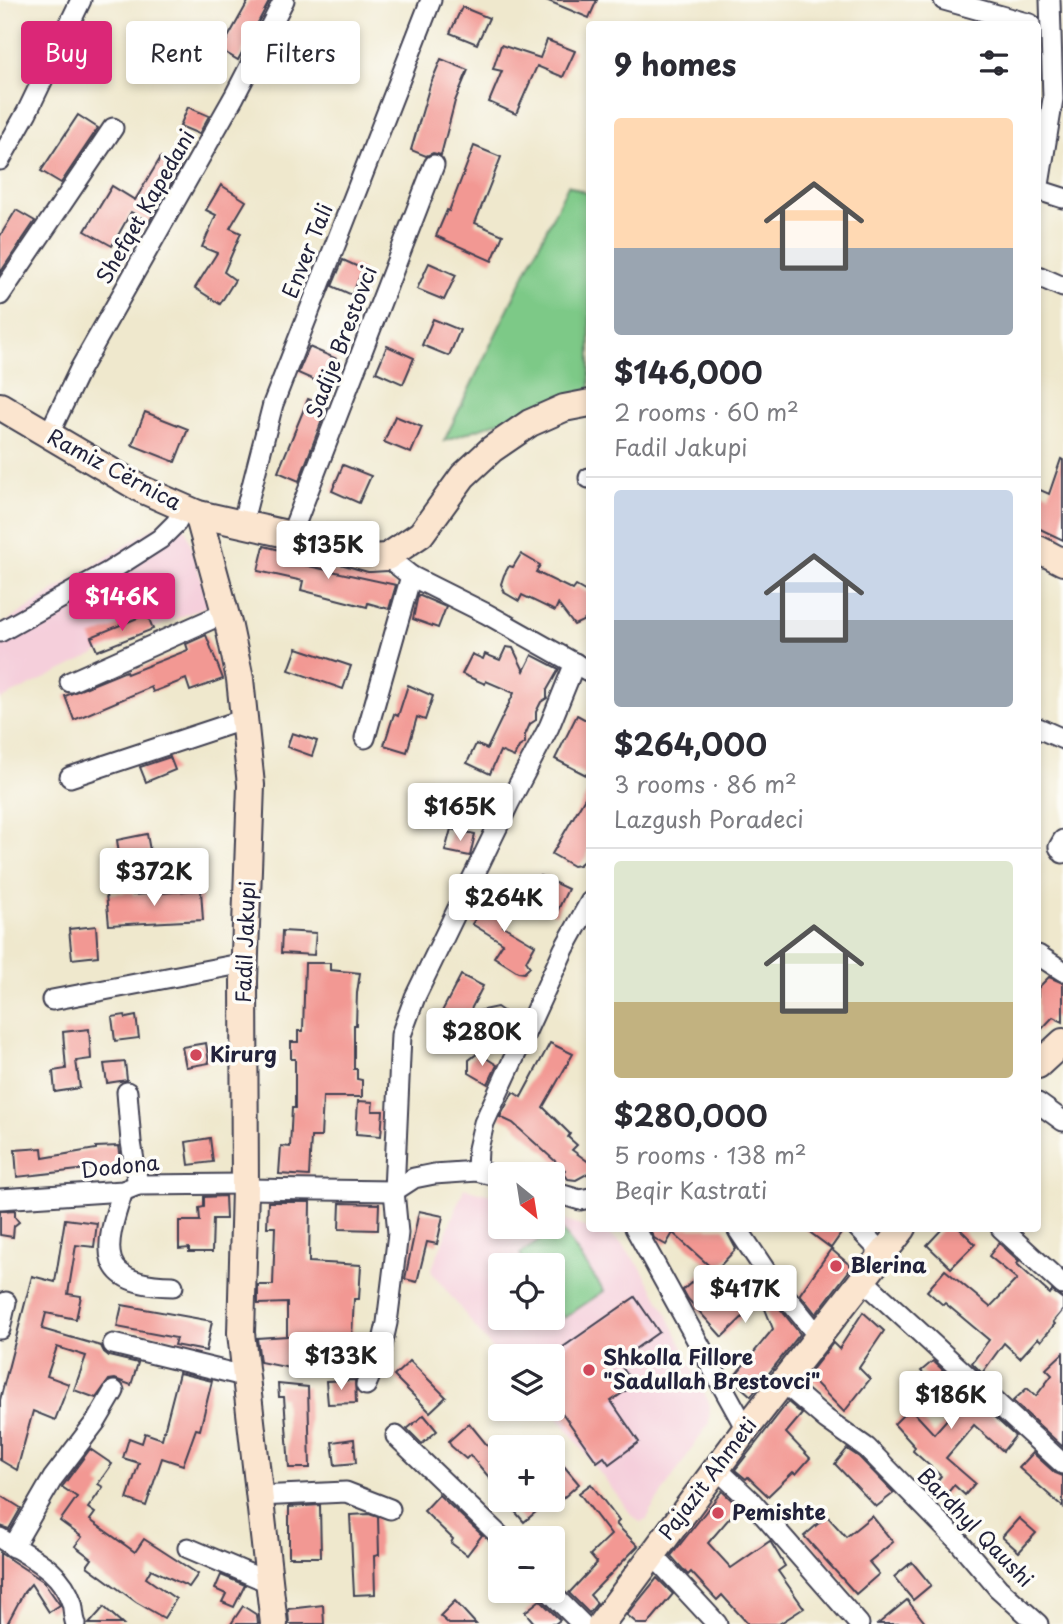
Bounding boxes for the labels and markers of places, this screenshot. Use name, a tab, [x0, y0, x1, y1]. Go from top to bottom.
pin: $135K	[279, 522, 377, 581]
pin: $146K	[73, 574, 171, 633]
pin: $165K	[411, 784, 509, 843]
pin: $372K	[105, 848, 203, 908]
pin: $264K	[455, 874, 553, 934]
pin: $280K	[433, 1009, 531, 1068]
place label: Kirurg	[210, 1037, 277, 1069]
marker: Kirurg	[188, 1047, 204, 1063]
place label: Blerina	[850, 1248, 927, 1280]
marker: Blerina	[828, 1258, 844, 1274]
pin: $417K	[696, 1266, 794, 1325]
pin: $133K	[292, 1332, 390, 1392]
place label: Shkolla Fillore "Sadullah Brestovci"	[603, 1340, 820, 1396]
marker: Shkolla Fillore "Sadullah Brestovci"	[581, 1362, 597, 1378]
pin: $186K	[902, 1372, 1000, 1431]
place label: Pemishte	[732, 1495, 826, 1527]
marker: Pemishte	[710, 1505, 726, 1521]

